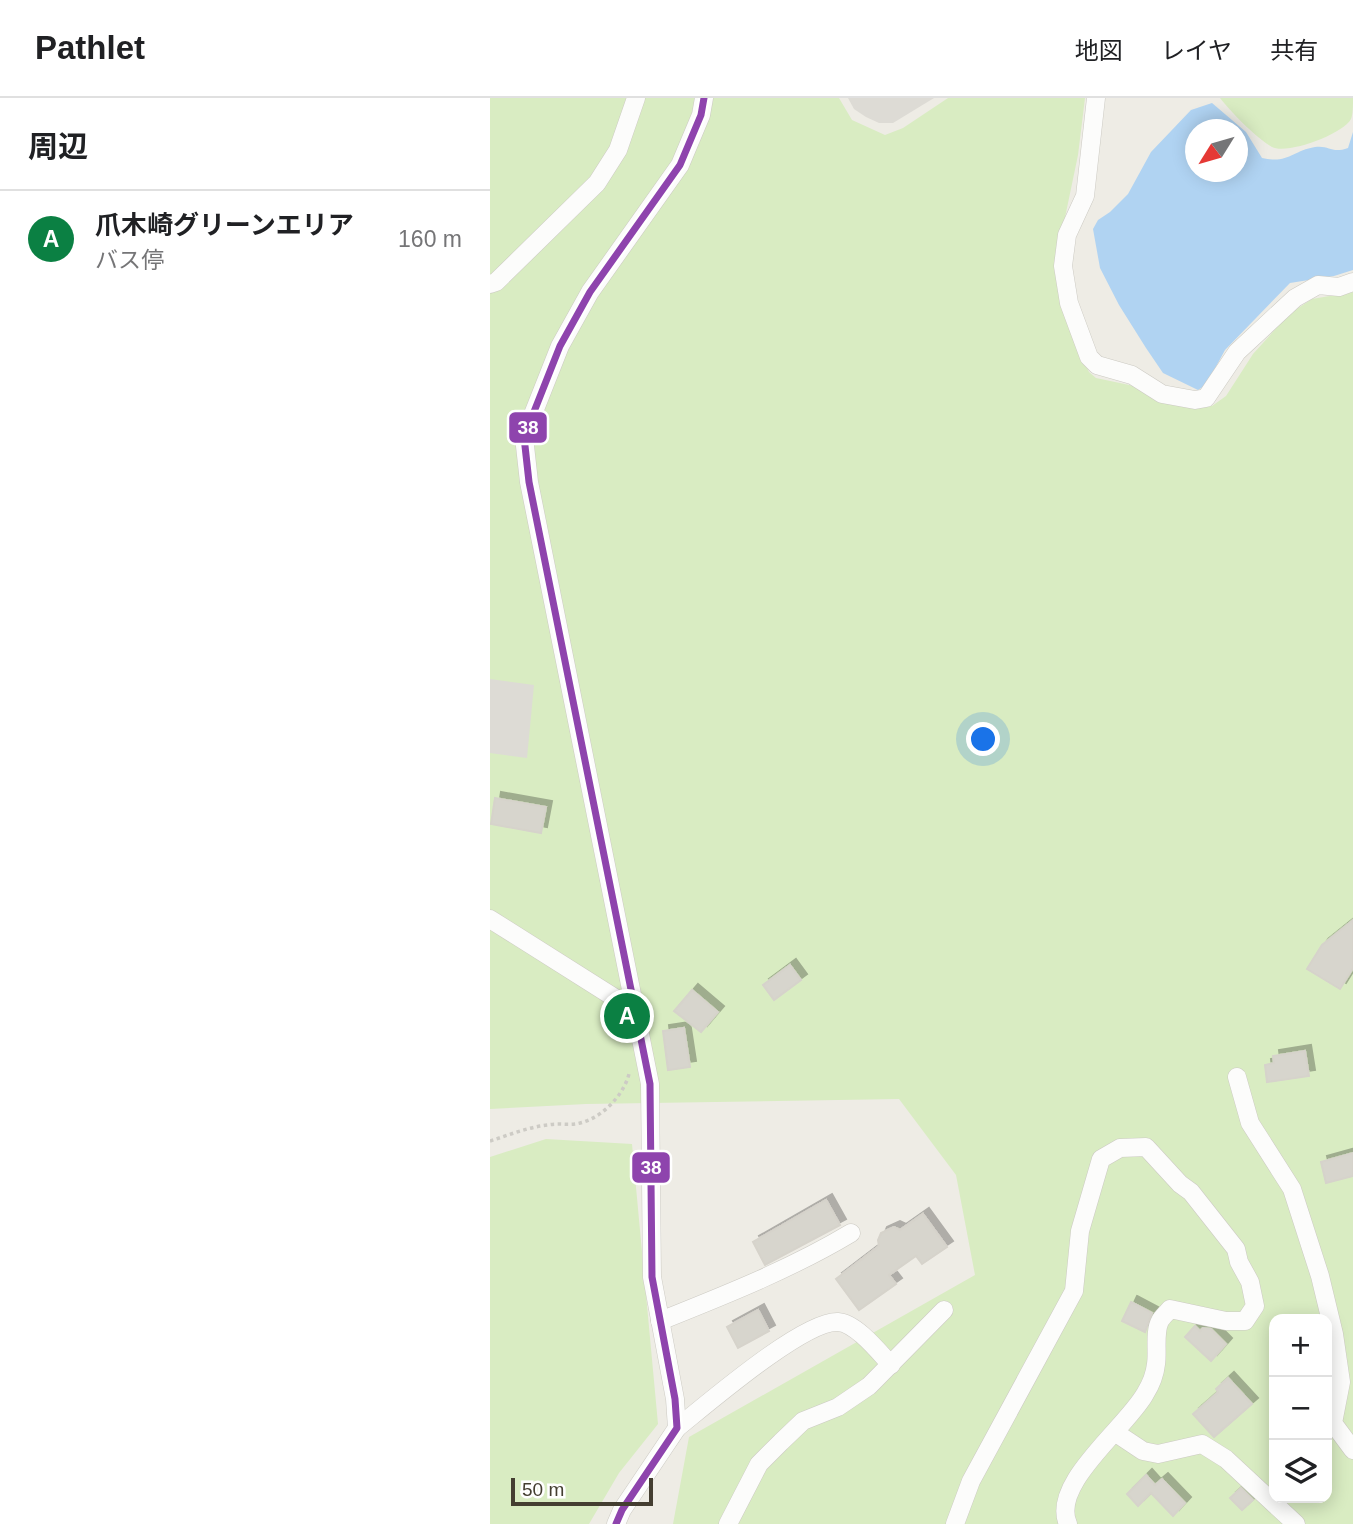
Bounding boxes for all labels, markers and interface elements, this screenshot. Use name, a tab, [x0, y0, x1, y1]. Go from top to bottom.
text: Pathlet	[35, 29, 145, 66]
text: 地図	[1075, 37, 1123, 64]
text: レイヤ	[1161, 37, 1232, 64]
text: 共有	[1270, 37, 1318, 64]
north arrow	[1185, 119, 1248, 182]
text: 周辺	[28, 130, 88, 163]
text: 爪木崎グリーンエリア	[95, 210, 354, 240]
text: A	[43, 226, 59, 252]
text: 160 m	[398, 226, 462, 252]
text: バス停	[95, 247, 164, 273]
line badge: 38	[508, 411, 548, 444]
text: 38	[517, 417, 539, 438]
your location	[966, 722, 1000, 756]
pin: A	[604, 990, 650, 1042]
line badge: 38	[631, 1151, 671, 1184]
text: 38	[640, 1157, 662, 1178]
map controls	[1269, 1314, 1332, 1503]
button: +	[1269, 1314, 1332, 1377]
button: −	[1269, 1377, 1332, 1440]
button: layers	[1269, 1440, 1332, 1503]
scale bar	[511, 1475, 653, 1507]
text: 50 m	[522, 1479, 564, 1500]

